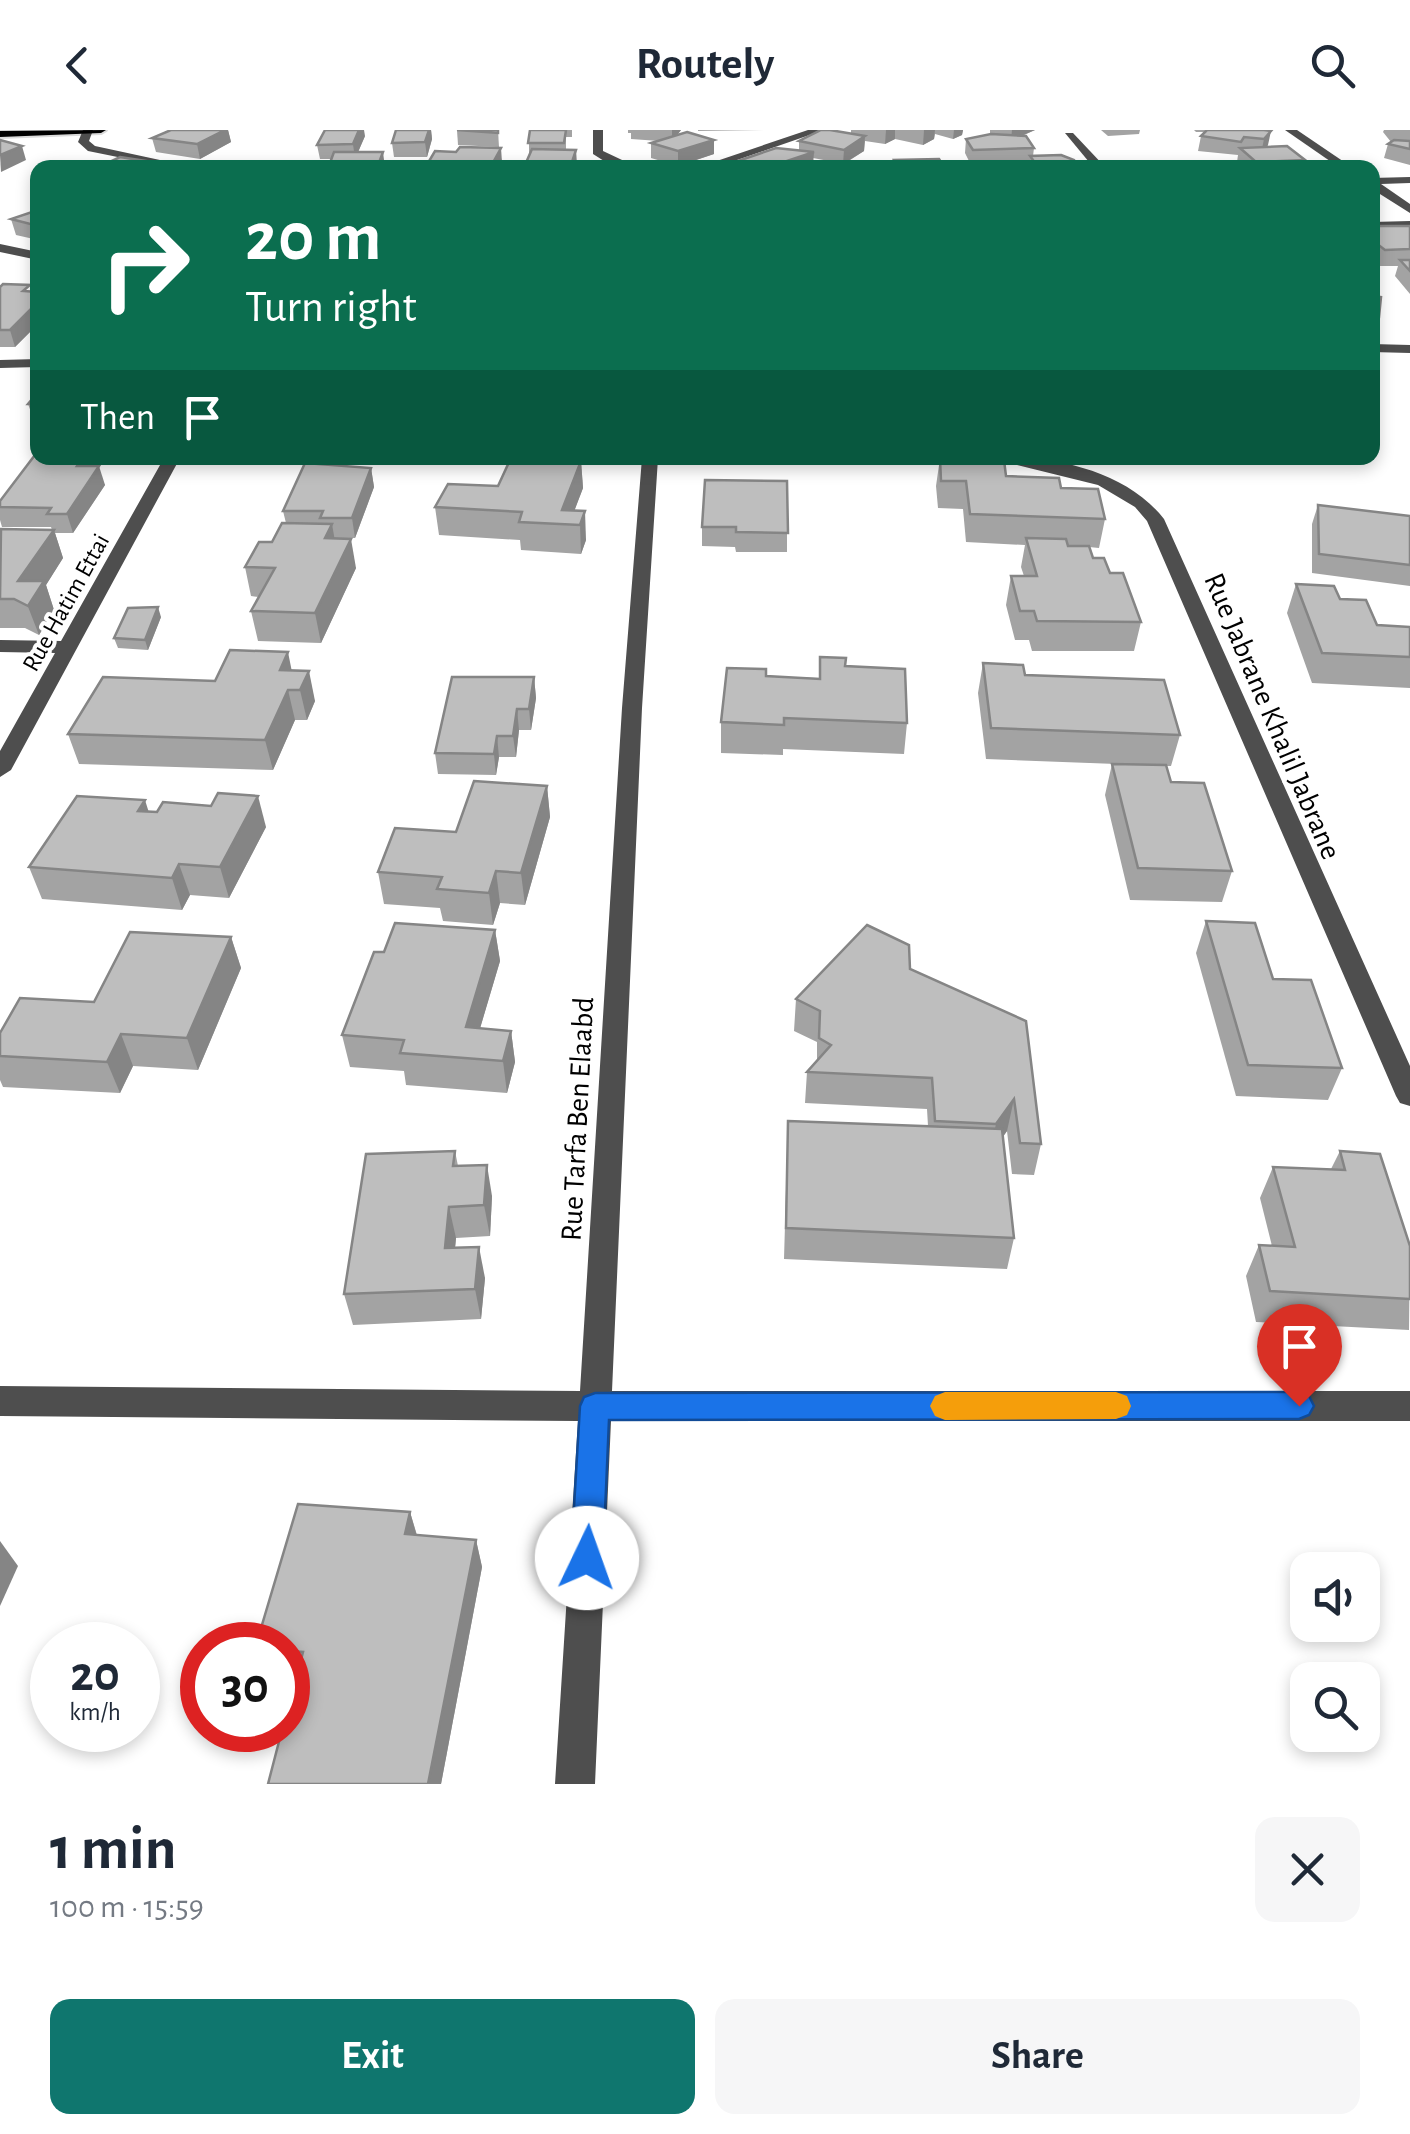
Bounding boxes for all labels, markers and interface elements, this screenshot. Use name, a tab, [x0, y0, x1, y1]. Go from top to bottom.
icon: back	[50, 38, 105, 93]
icon: search	[1305, 38, 1360, 93]
text: Routely	[636, 42, 774, 87]
icon: right	[80, 200, 210, 330]
text: 20 m	[245, 203, 382, 273]
text: Turn right	[245, 285, 417, 330]
icon: arrive	[175, 390, 230, 445]
text: Then	[80, 399, 155, 437]
street label: Rue Hatim Ettai	[18, 530, 114, 676]
street label: Rue Jabrane Khalil Jabrane	[1198, 569, 1346, 864]
street label: Rue Tarfa Ben Elaabd	[557, 996, 599, 1242]
pin	[1257, 1304, 1342, 1407]
icon: arrive	[1272, 1319, 1327, 1374]
position arrow	[535, 1506, 639, 1610]
map controls	[1290, 1552, 1380, 1752]
button: sound	[1290, 1552, 1380, 1642]
speed limit sign: 30	[180, 1622, 310, 1752]
text: 20	[70, 1650, 120, 1700]
button: search	[1290, 1662, 1380, 1752]
text: km/h	[69, 1700, 121, 1725]
button: close	[1255, 1817, 1360, 1922]
text: 1 min	[50, 1820, 176, 1880]
text: 100 m · 15:59	[50, 1891, 204, 1923]
button: Exit	[50, 1999, 695, 2114]
button: Share	[715, 1999, 1360, 2114]

